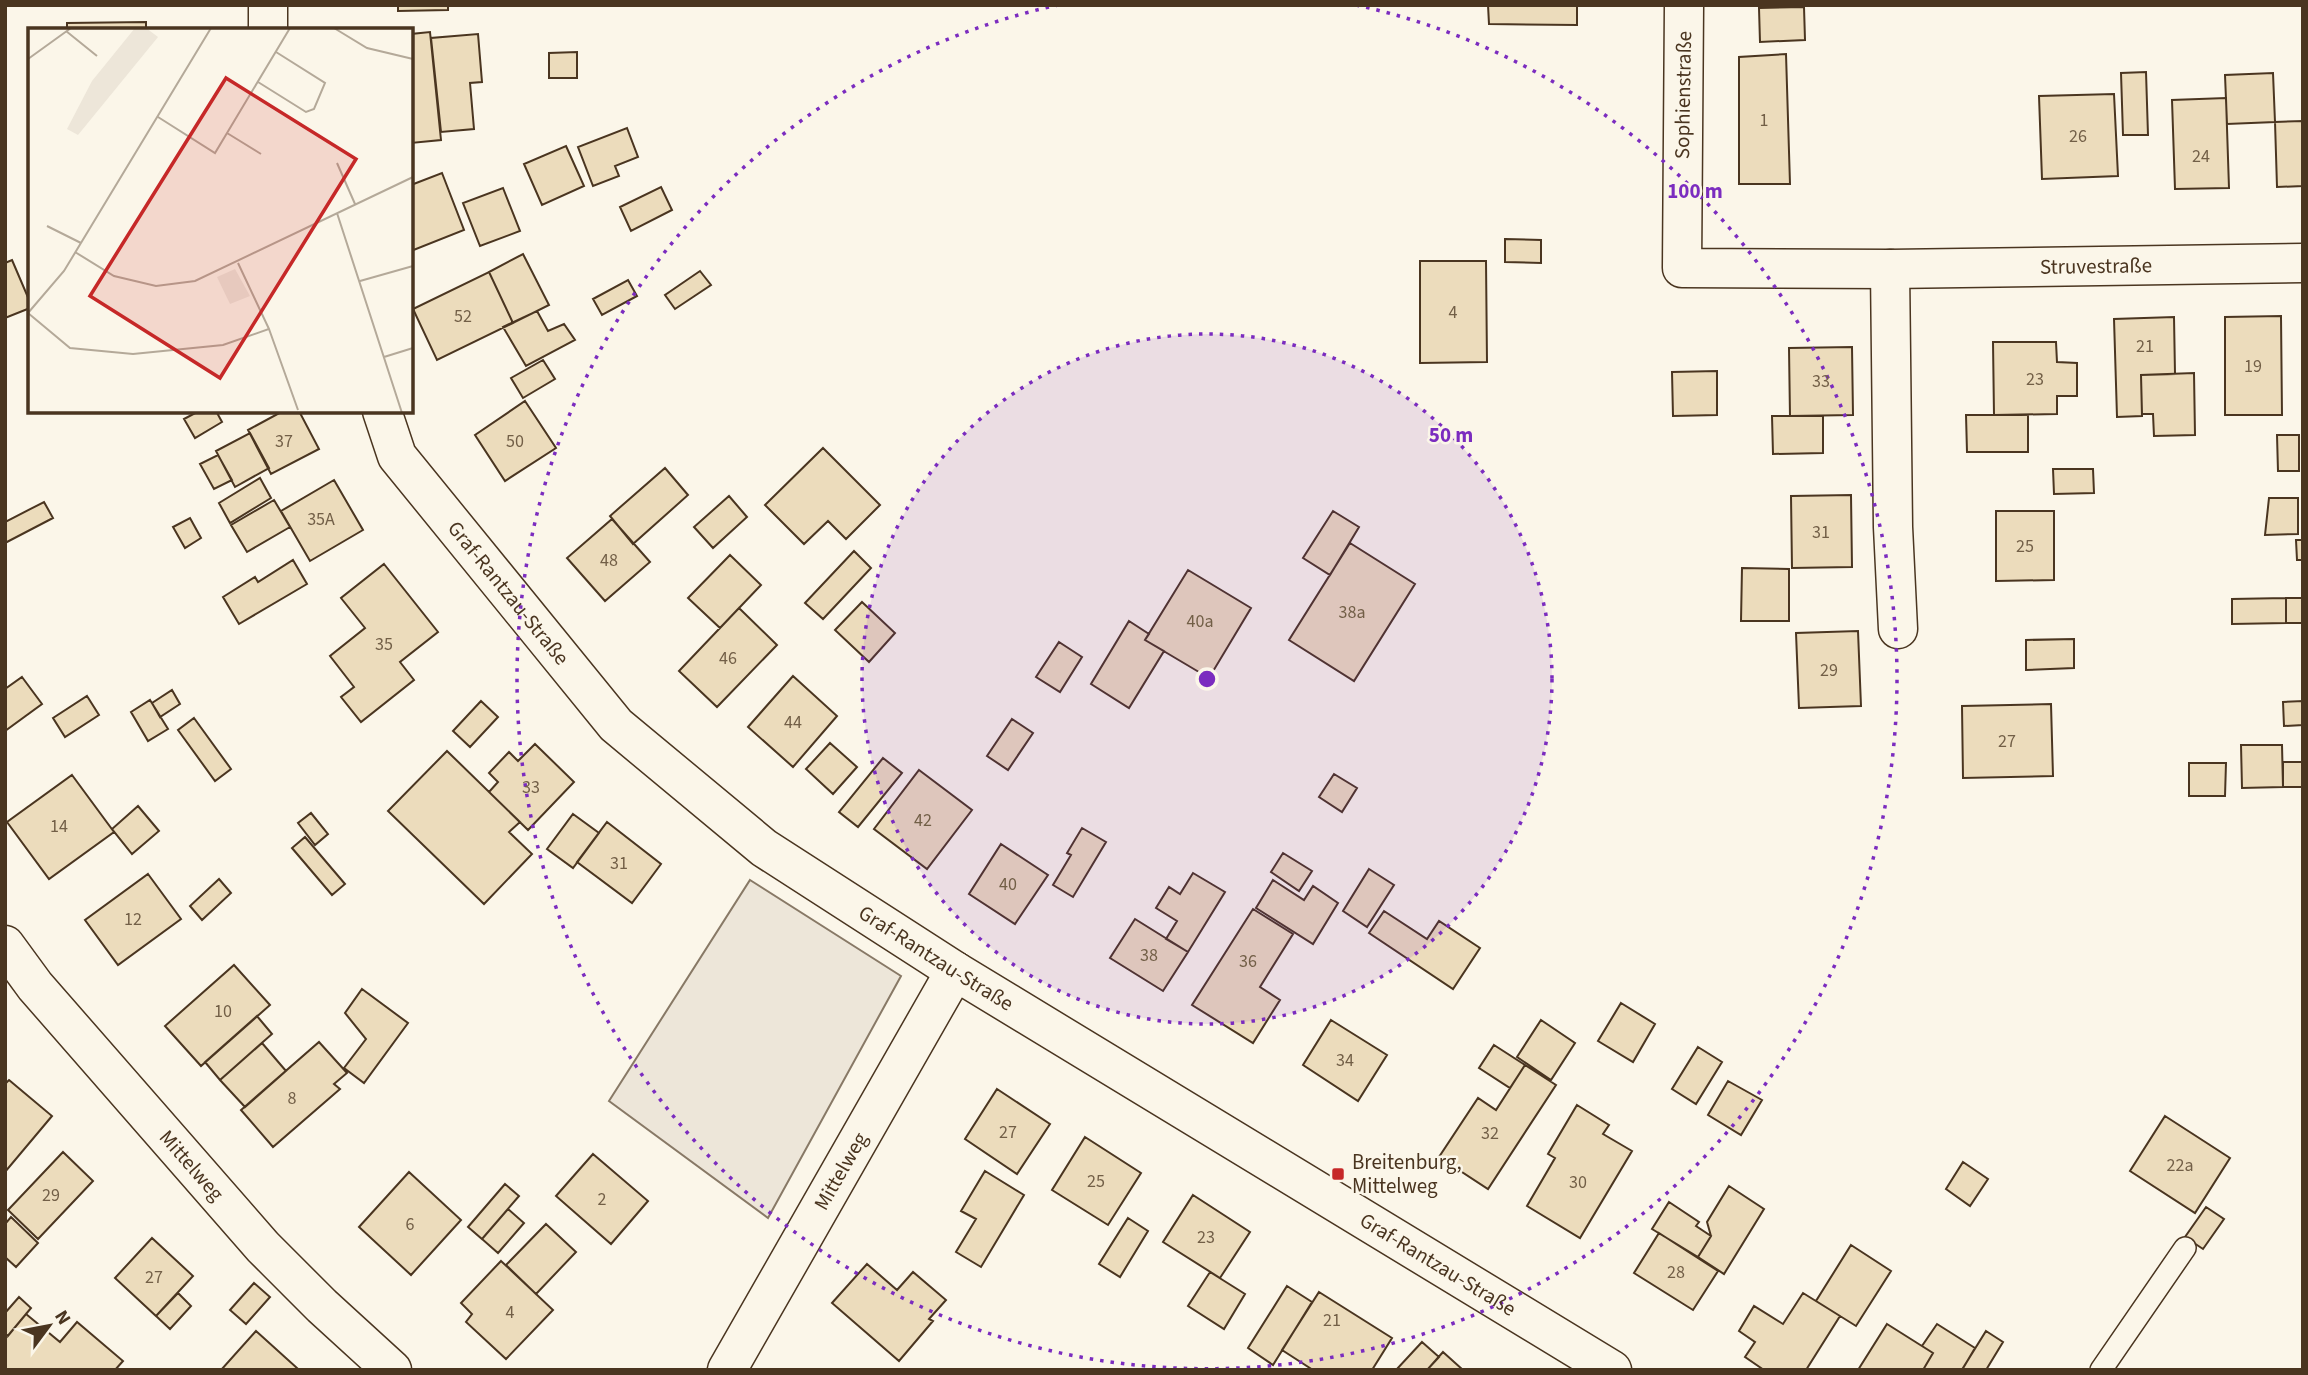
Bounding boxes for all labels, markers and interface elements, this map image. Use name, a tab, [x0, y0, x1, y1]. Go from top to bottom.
inset map	[28, 28, 413, 413]
street label: Sophienstraße	[1667, 31, 1699, 159]
house number: 1	[1760, 108, 1768, 133]
house number: 26	[2069, 124, 2087, 149]
house number: 24	[2192, 144, 2210, 169]
text: 100 m	[1667, 176, 1723, 206]
street label: Struvestraße	[2040, 250, 2152, 282]
house number: 4	[1449, 300, 1458, 325]
house number: 52	[454, 304, 472, 329]
house number: 21	[2136, 334, 2154, 359]
house number: 19	[2244, 354, 2262, 379]
house number: 23	[2026, 367, 2044, 392]
house number: 33	[1812, 369, 1830, 394]
text: 50 m	[1429, 420, 1473, 450]
house number: 37	[275, 429, 293, 454]
house number: 50	[506, 429, 524, 454]
house number: 35A	[307, 507, 335, 532]
street label: Graf-Rantzau-Straße	[441, 514, 576, 672]
house number: 31	[1812, 520, 1830, 545]
house number: 25	[2016, 534, 2034, 559]
house number: 48	[600, 548, 618, 573]
house number: 38a	[1339, 600, 1365, 625]
house number: 40a	[1187, 609, 1213, 634]
house number: 35	[375, 632, 393, 657]
house number: 46	[719, 646, 737, 671]
house number: 29	[1820, 658, 1838, 683]
centre of rings	[1195, 667, 1219, 691]
house number: 44	[784, 710, 802, 735]
house number: 27	[1998, 729, 2016, 754]
house number: 33	[522, 775, 540, 800]
house number: 42	[914, 808, 932, 833]
house number: 14	[50, 814, 68, 839]
house number: 31	[610, 851, 628, 876]
house number: 40	[999, 872, 1017, 897]
street label: Graf-Rantzau-Straße	[853, 898, 1019, 1018]
house number: 12	[124, 907, 142, 932]
house number: 38	[1140, 943, 1158, 968]
house number: 36	[1239, 949, 1257, 974]
house number: 10	[214, 999, 232, 1024]
house number: 34	[1336, 1048, 1354, 1073]
house number: 8	[288, 1086, 297, 1111]
house number: 27	[999, 1120, 1017, 1145]
house number: 32	[1481, 1121, 1499, 1146]
street label: Mittelweg	[152, 1123, 231, 1208]
street label: Mittelweg	[806, 1126, 875, 1216]
place label: Breitenburg, Mittelweg	[1352, 1147, 1462, 1201]
house number: 22a	[2167, 1153, 2193, 1178]
marker: Breitenburg, Mittelweg	[1330, 1166, 1346, 1182]
house number: 25	[1087, 1169, 1105, 1194]
house number: 30	[1569, 1170, 1587, 1195]
house number: 29	[42, 1183, 60, 1208]
house number: 2	[598, 1187, 607, 1212]
street label: Graf-Rantzau-Straße	[1354, 1205, 1522, 1323]
house number: 6	[406, 1212, 415, 1237]
house number: 23	[1197, 1225, 1215, 1250]
house number: 28	[1667, 1260, 1685, 1285]
house number: 27	[145, 1265, 163, 1290]
north arrow	[14, 1291, 84, 1361]
house number: 4	[506, 1300, 515, 1325]
text: N	[47, 1305, 77, 1330]
house number: 21	[1323, 1308, 1341, 1333]

